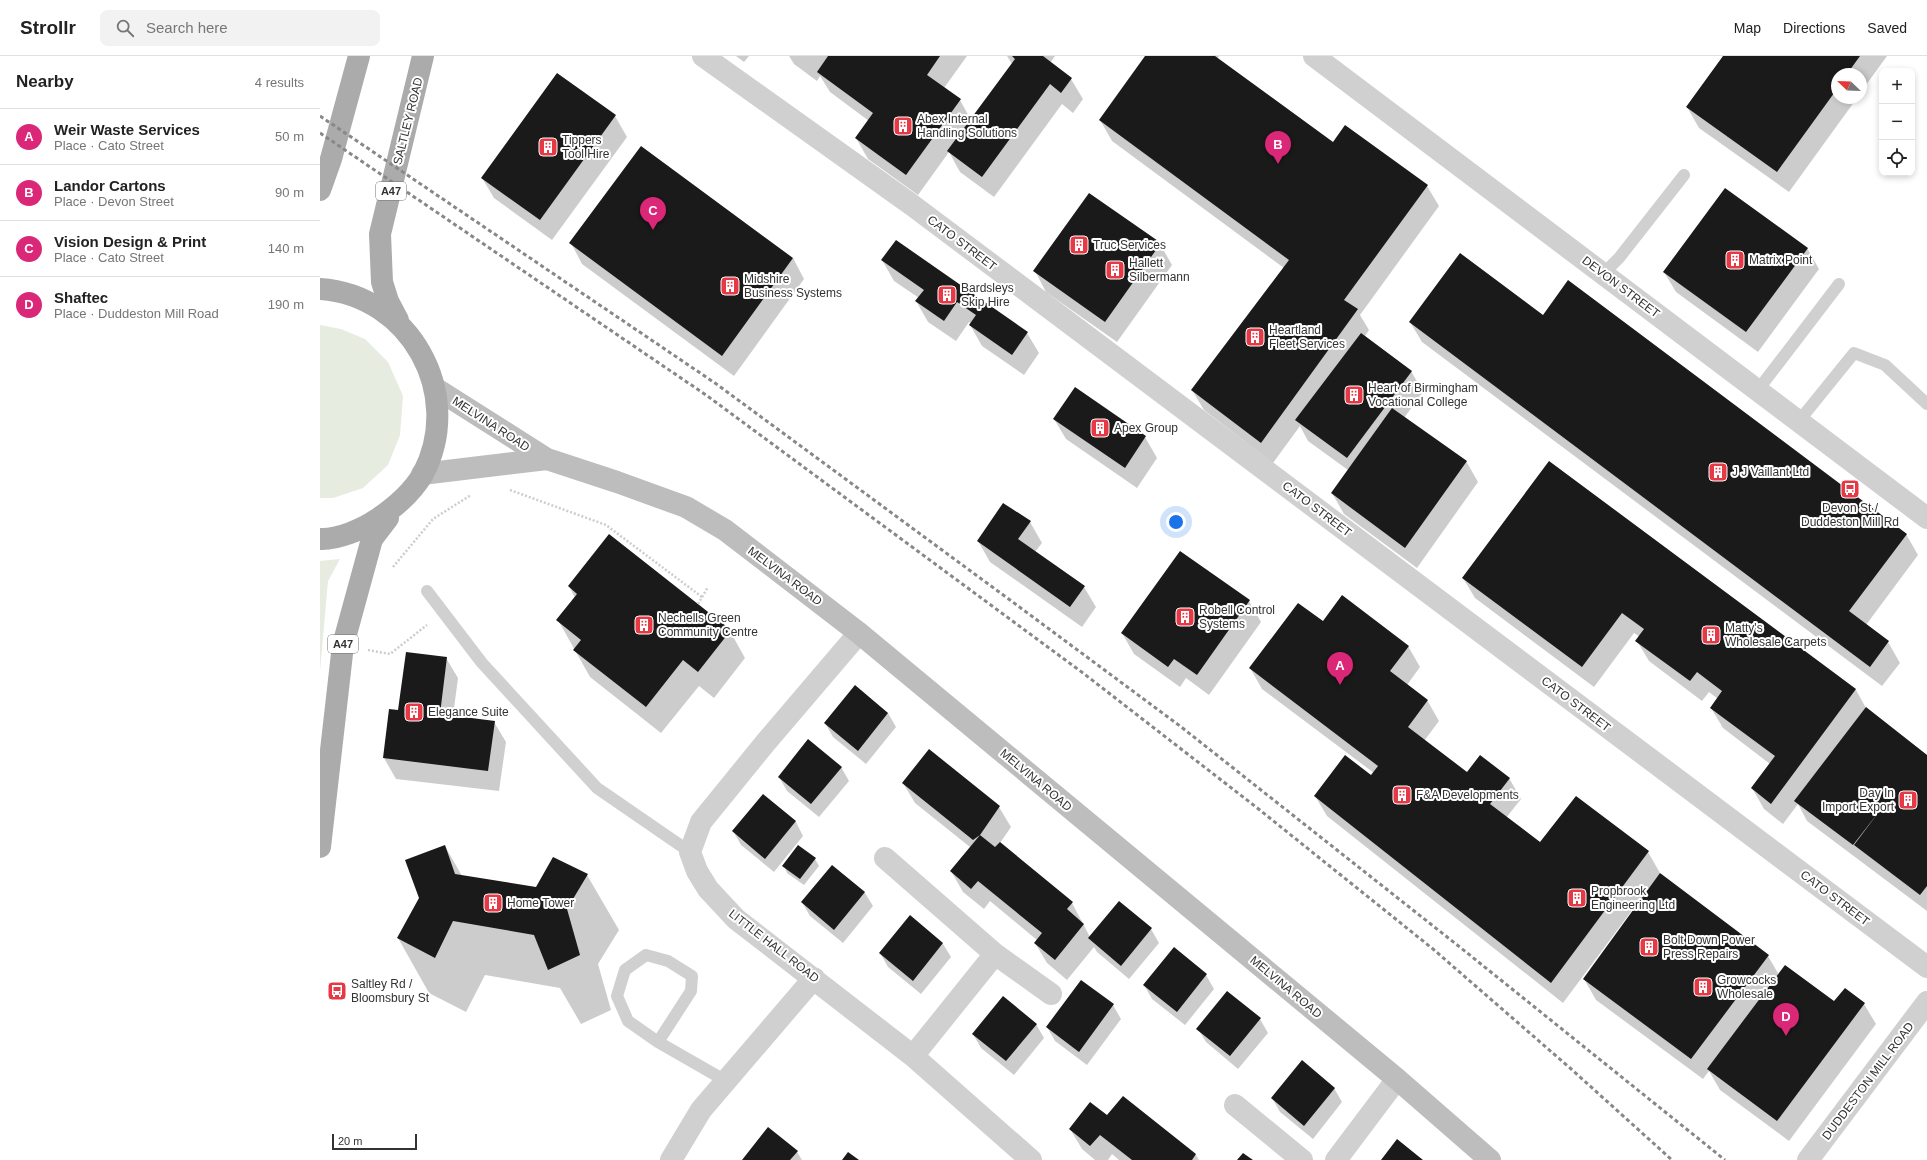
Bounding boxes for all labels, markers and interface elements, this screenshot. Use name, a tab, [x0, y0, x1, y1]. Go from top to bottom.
search box	[100, 10, 380, 46]
text: Strollr	[20, 17, 76, 38]
icon: search	[114, 17, 136, 39]
text: Search here	[146, 19, 228, 36]
text: Map	[1734, 20, 1761, 36]
text: Directions	[1783, 20, 1845, 36]
text: Saved	[1867, 20, 1907, 36]
north arrow	[1831, 68, 1867, 104]
map controls	[1879, 68, 1915, 176]
button: +	[1879, 68, 1915, 104]
text: Nearby	[16, 72, 74, 91]
text: 4 results	[255, 75, 304, 90]
street label: SALTLEY ROAD	[390, 76, 426, 166]
button: −	[1879, 104, 1915, 140]
place label: Abex Internal Handling Solutions	[917, 112, 1017, 140]
building icon: Abex Internal Handling Solutions	[892, 115, 914, 137]
text: Weir Waste Services	[54, 121, 200, 138]
text: A	[24, 129, 34, 144]
text: 50 m	[275, 129, 304, 144]
pin: B	[1265, 131, 1291, 164]
place label: Tippers Tool Hire	[562, 133, 610, 161]
building icon: Tippers Tool Hire	[537, 136, 559, 158]
text: Place · Cato Street	[54, 138, 164, 153]
button: locate	[1879, 140, 1915, 176]
text: Landor Cartons	[54, 177, 166, 194]
road number: A47	[376, 182, 406, 200]
text: B	[24, 185, 34, 200]
text: 90 m	[275, 185, 304, 200]
text: Place · Devon Street	[54, 194, 174, 209]
pin: C	[640, 197, 666, 230]
street label: CATO STREET	[925, 212, 1000, 274]
text: Vision Design & Print	[54, 233, 206, 250]
building icon: Truc Services	[1068, 234, 1090, 256]
place label: Truc Services	[1093, 238, 1166, 252]
text: C	[24, 241, 34, 256]
text: 140 m	[268, 241, 304, 256]
building icon: Matrix Point	[1724, 249, 1746, 271]
text: Place · Cato Street	[54, 250, 164, 265]
street label: DEVON STREET	[1580, 253, 1663, 321]
place label: Matrix Point	[1749, 253, 1813, 267]
place label: Hallett Silbermann	[1129, 256, 1190, 284]
building icon: Hallett Silbermann	[1104, 259, 1126, 281]
place label: Midshire Business Systems	[744, 272, 842, 300]
building icon: Midshire Business Systems	[719, 275, 741, 297]
place label: Bardsleys Skip Hire	[961, 281, 1014, 309]
building icon: Bardsleys Skip Hire	[936, 284, 958, 306]
text: Shaftec	[54, 289, 108, 306]
text: D	[24, 297, 34, 312]
text: 190 m	[268, 297, 304, 312]
text: Place · Duddeston Mill Road	[54, 306, 219, 321]
place label: Heartland Fleet Services	[1269, 323, 1345, 351]
building icon: Heartland Fleet Services	[1244, 326, 1266, 348]
place label: Heart of Birmingham Vocational College	[1368, 381, 1478, 409]
building icon: Heart of Birmingham Vocational College	[1343, 384, 1365, 406]
street label: MELVINA ROAD	[450, 394, 532, 454]
building icon: Apex Group	[1089, 417, 1111, 439]
place label: Apex Group	[1114, 421, 1178, 435]
building icon: J J Vaillant Ltd	[1707, 461, 1729, 483]
place label: J J Vaillant Ltd	[1732, 465, 1809, 479]
street label: CATO STREET	[1280, 478, 1355, 540]
bus stop icon: Devon St / Duddeston Mill Rd	[1839, 478, 1861, 500]
place label: Devon St / Duddeston Mill Rd	[1801, 501, 1899, 529]
your location	[1166, 512, 1186, 532]
street label: MELVINA ROAD	[745, 544, 825, 609]
place label: Robell Control Systems	[1199, 603, 1275, 631]
building icon: Robell Control Systems	[1174, 606, 1196, 628]
place label: Nechells Green Community Centre	[658, 611, 758, 639]
building icon: Nechells Green Community Centre	[633, 614, 655, 636]
place label: Matty's Wholesale Carpets	[1725, 621, 1826, 649]
building icon: Matty's Wholesale Carpets	[1700, 624, 1722, 646]
road number: A47	[328, 635, 358, 653]
pin: A	[1327, 652, 1353, 685]
street label: CATO STREET	[1539, 673, 1614, 735]
building icon: Elegance Suite	[403, 701, 425, 723]
place label: Elegance Suite	[428, 705, 509, 719]
street label: MELVINA ROAD	[997, 746, 1075, 814]
building icon: F&A Developments	[1391, 784, 1413, 806]
place label: Day In Import Export	[1822, 786, 1895, 814]
place label: F&A Developments	[1416, 788, 1519, 802]
building icon: Day In Import Export	[1897, 789, 1919, 811]
street label: CATO STREET	[1798, 867, 1873, 929]
place label: Propbrook Engineering Ltd	[1591, 884, 1675, 912]
building icon: Propbrook Engineering Ltd	[1566, 887, 1588, 909]
building icon: Home Tower	[482, 892, 504, 914]
place label: Home Tower	[507, 896, 574, 910]
street label: LITTLE HALL ROAD	[726, 907, 822, 986]
place label: Bolt Down Power Press Repairs	[1663, 933, 1755, 961]
building icon: Bolt Down Power Press Repairs	[1638, 936, 1660, 958]
street label: MELVINA ROAD	[1247, 953, 1325, 1021]
place label: Growcocks Wholesale	[1717, 973, 1776, 1001]
building icon: Growcocks Wholesale	[1692, 976, 1714, 998]
place label: Saltley Rd / Bloomsbury St	[351, 977, 430, 1005]
bus stop icon: Saltley Rd / Bloomsbury St	[326, 980, 348, 1002]
pin: D	[1773, 1003, 1799, 1036]
street label: DUDDESTON MILL ROAD	[1819, 1019, 1917, 1142]
scale bar	[332, 1132, 417, 1151]
text: 20 m	[338, 1135, 362, 1147]

